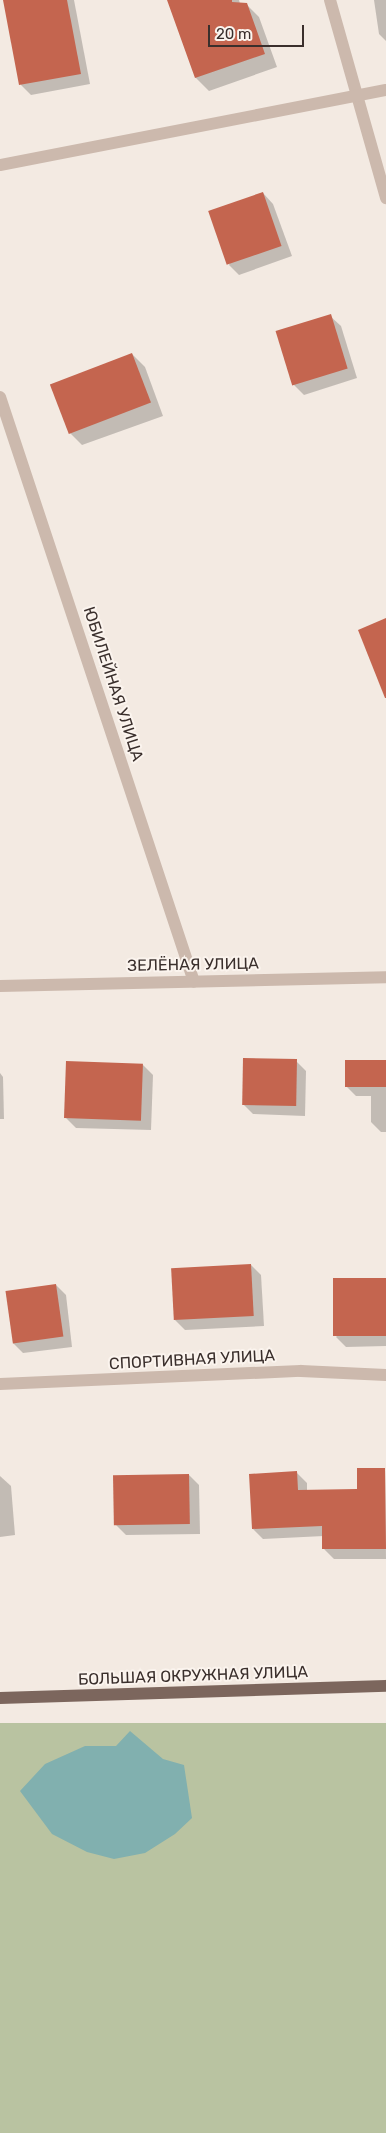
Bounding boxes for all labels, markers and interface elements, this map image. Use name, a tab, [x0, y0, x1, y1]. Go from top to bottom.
scale bar	[211, 15, 307, 47]
text: 20 m	[216, 25, 251, 43]
street label: ЮБИЛЕЙНАЯ УЛИЦА	[79, 604, 147, 764]
street label: ЗЕЛЁНАЯ УЛИЦА	[127, 954, 259, 976]
street label: СПОРТИВНАЯ УЛИЦА	[109, 1346, 275, 1374]
street label: БОЛЬШАЯ ОКРУЖНАЯ УЛИЦА	[78, 1662, 308, 1690]

